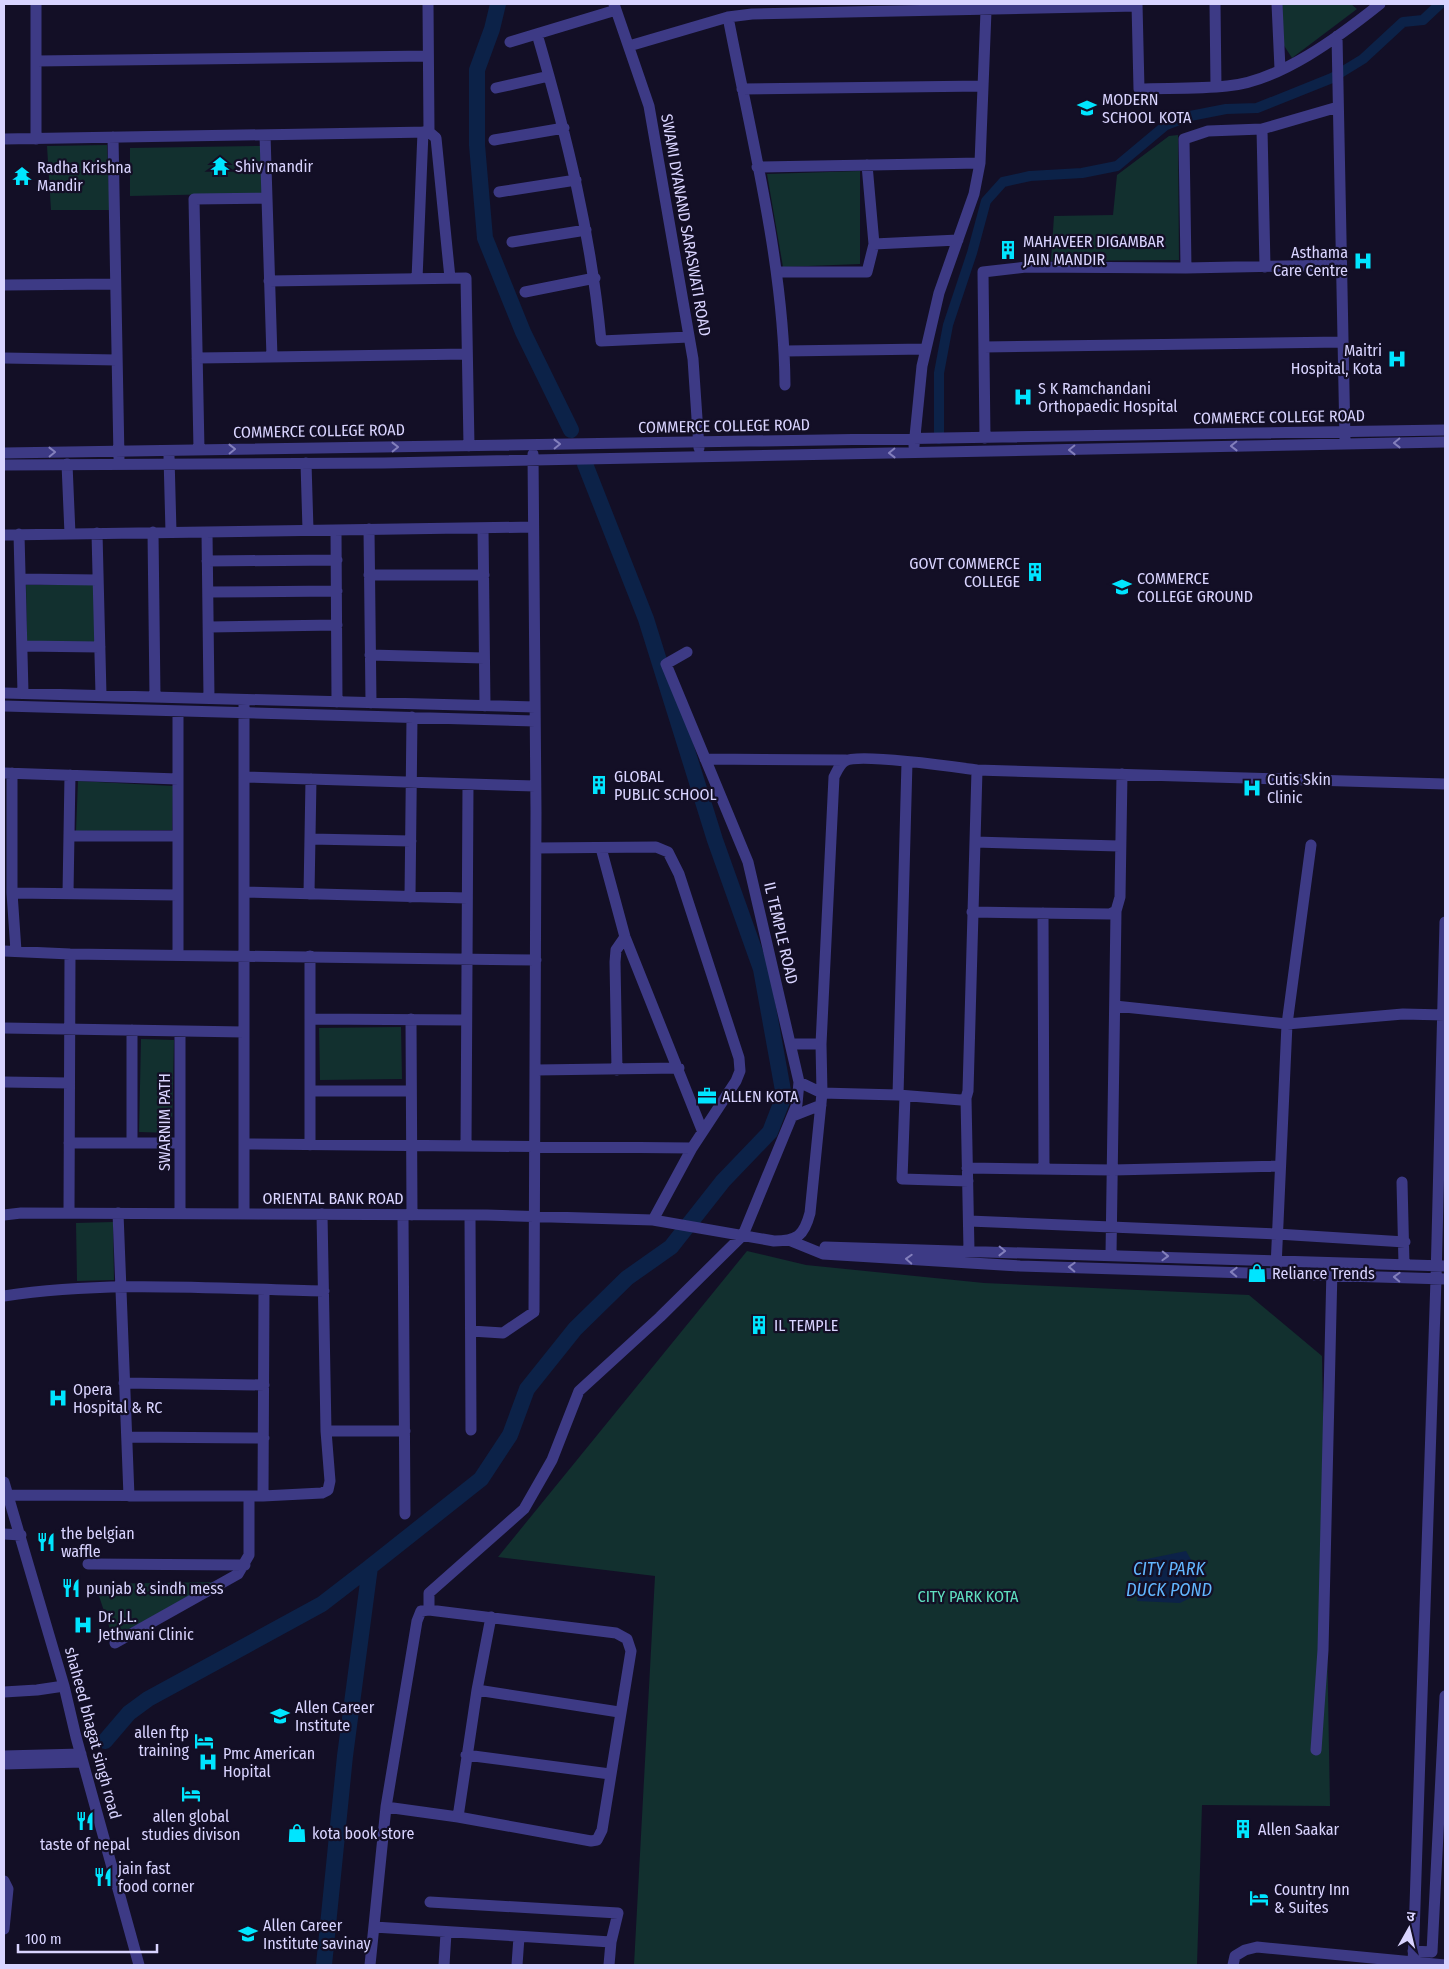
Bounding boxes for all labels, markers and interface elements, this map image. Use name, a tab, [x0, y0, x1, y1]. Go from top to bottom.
place label: MODERN SCHOOL KOTA	[1102, 90, 1192, 127]
school or university icon: MODERN SCHOOL KOTA	[1076, 97, 1098, 119]
street label: SWAMI DYANAND SARASWATI ROAD	[657, 112, 715, 338]
temple icon: Shiv mandir	[209, 155, 231, 177]
place label: Shiv mandir	[235, 157, 313, 176]
place label: Radha Krishna Mandir	[37, 158, 132, 195]
temple icon: Radha Krishna Mandir	[11, 165, 33, 187]
place label: MAHAVEER DIGAMBAR JAIN MANDIR	[1023, 232, 1165, 269]
building icon: MAHAVEER DIGAMBAR JAIN MANDIR	[997, 239, 1019, 261]
place label: Asthama Care Centre	[1273, 243, 1348, 280]
hospital icon: Asthama Care Centre	[1352, 250, 1374, 272]
place label: Maitri Hospital, Kota	[1291, 341, 1382, 378]
hospital icon: Maitri Hospital, Kota	[1386, 348, 1408, 370]
place label: S K Ramchandani Orthopaedic Hospital	[1038, 379, 1178, 416]
hospital icon: S K Ramchandani Orthopaedic Hospital	[1012, 386, 1034, 408]
street label: COMMERCE COLLEGE ROAD	[1193, 406, 1365, 428]
street label: COMMERCE COLLEGE ROAD	[638, 415, 810, 437]
street label: COMMERCE COLLEGE ROAD	[233, 420, 405, 442]
one-way arrow	[1392, 438, 1400, 448]
one-way arrow	[554, 439, 562, 450]
one-way arrow	[391, 441, 399, 452]
one-way arrow	[1230, 441, 1238, 451]
one-way arrow	[229, 444, 237, 454]
one-way arrow	[1067, 445, 1075, 455]
one-way arrow	[49, 447, 57, 457]
one-way arrow	[887, 448, 895, 458]
place label: GOVT COMMERCE COLLEGE	[909, 554, 1020, 591]
building icon: GOVT COMMERCE COLLEGE	[1024, 561, 1046, 583]
place label: COMMERCE COLLEGE GROUND	[1137, 569, 1253, 606]
school or university icon: COMMERCE COLLEGE GROUND	[1111, 576, 1133, 598]
place label: GLOBAL PUBLIC SCHOOL	[614, 767, 717, 804]
place label: Cutis Skin Clinic	[1267, 770, 1331, 807]
building icon: GLOBAL PUBLIC SCHOOL	[588, 774, 610, 796]
hospital icon: Cutis Skin Clinic	[1241, 777, 1263, 799]
street label: IL TEMPLE ROAD	[760, 880, 802, 986]
street label: SWARNIM PATH	[155, 1073, 174, 1171]
office icon: ALLEN KOTA	[696, 1085, 718, 1107]
place label: ALLEN KOTA	[722, 1087, 799, 1106]
street label: ORIENTAL BANK ROAD	[262, 1189, 404, 1208]
one-way arrow	[998, 1246, 1006, 1257]
one-way arrow	[1161, 1251, 1169, 1262]
one-way arrow	[905, 1254, 913, 1265]
one-way arrow	[1067, 1262, 1075, 1273]
shop icon: Reliance Trends	[1246, 1262, 1268, 1284]
place label: Reliance Trends	[1272, 1264, 1375, 1283]
one-way arrow	[1230, 1267, 1238, 1277]
one-way arrow	[1392, 1272, 1400, 1283]
building icon: IL TEMPLE	[748, 1314, 770, 1336]
place label: IL TEMPLE	[774, 1316, 838, 1335]
place label: Opera Hospital & RC	[73, 1380, 162, 1417]
hospital icon: Opera Hospital & RC	[47, 1387, 69, 1409]
place label: the belgian waffle	[61, 1524, 135, 1561]
restaurant icon: the belgian waffle	[35, 1531, 57, 1553]
water label: CITY PARK DUCK POND	[1126, 1558, 1212, 1601]
restaurant icon: punjab & sindh mess	[60, 1577, 82, 1599]
place label: punjab & sindh mess	[86, 1579, 224, 1598]
park label: CITY PARK KOTA	[918, 1587, 1019, 1606]
place label: Dr. J.L. Jethwani Clinic	[98, 1607, 194, 1644]
hospital icon: Dr. J.L. Jethwani Clinic	[72, 1614, 94, 1636]
street label: shaheed bhagat singh road	[61, 1645, 125, 1821]
place label: Allen Career Institute	[295, 1698, 375, 1735]
school or university icon: Allen Career Institute	[269, 1705, 291, 1727]
place label: allen ftp training	[134, 1723, 189, 1760]
hotel icon: allen ftp training	[193, 1730, 215, 1752]
place label: Pmc American Hopital	[223, 1744, 315, 1781]
hospital icon: Pmc American Hopital	[197, 1751, 219, 1773]
hotel icon: allen global studies divison	[180, 1783, 202, 1805]
place label: allen global studies divison	[142, 1807, 240, 1844]
restaurant icon: taste of nepal	[74, 1810, 96, 1832]
building icon: Allen Saakar	[1232, 1818, 1254, 1840]
place label: Allen Saakar	[1258, 1820, 1339, 1839]
shop icon: kota book store	[286, 1822, 308, 1844]
place label: kota book store	[312, 1824, 414, 1843]
place label: taste of nepal	[40, 1835, 130, 1854]
place label: jain fast food corner	[117, 1859, 195, 1896]
restaurant icon: jain fast food corner	[92, 1866, 114, 1888]
place label: Country Inn & Suites	[1274, 1880, 1350, 1917]
hotel icon: Country Inn & Suites	[1248, 1887, 1270, 1909]
north arrow	[1384, 1904, 1434, 1954]
text: उ	[1405, 1908, 1417, 1926]
place label: Allen Career Institute savinay	[263, 1916, 371, 1953]
scale bar	[18, 1922, 156, 1954]
school or university icon: Allen Career Institute savinay	[237, 1923, 259, 1945]
text: 100 m	[25, 1930, 62, 1948]

